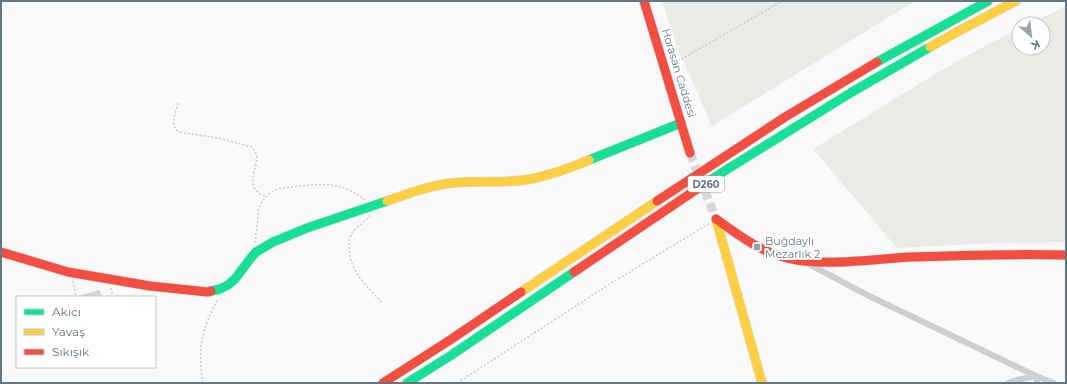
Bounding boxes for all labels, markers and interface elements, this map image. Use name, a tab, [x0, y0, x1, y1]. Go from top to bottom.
north arrow	[1011, 16, 1051, 56]
street label: Horasan Caddesi	[659, 27, 699, 119]
text: K	[1028, 37, 1043, 53]
road number: D260	[688, 176, 724, 192]
place label: Buğdaylı Mezarlık 2	[765, 234, 820, 261]
marker: Buğdaylı Mezarlık 2	[752, 242, 762, 252]
legend	[16, 296, 156, 368]
text: Akıcı	[52, 304, 81, 319]
text: Yavaş	[52, 324, 85, 339]
text: Sıkışık	[52, 344, 90, 359]

